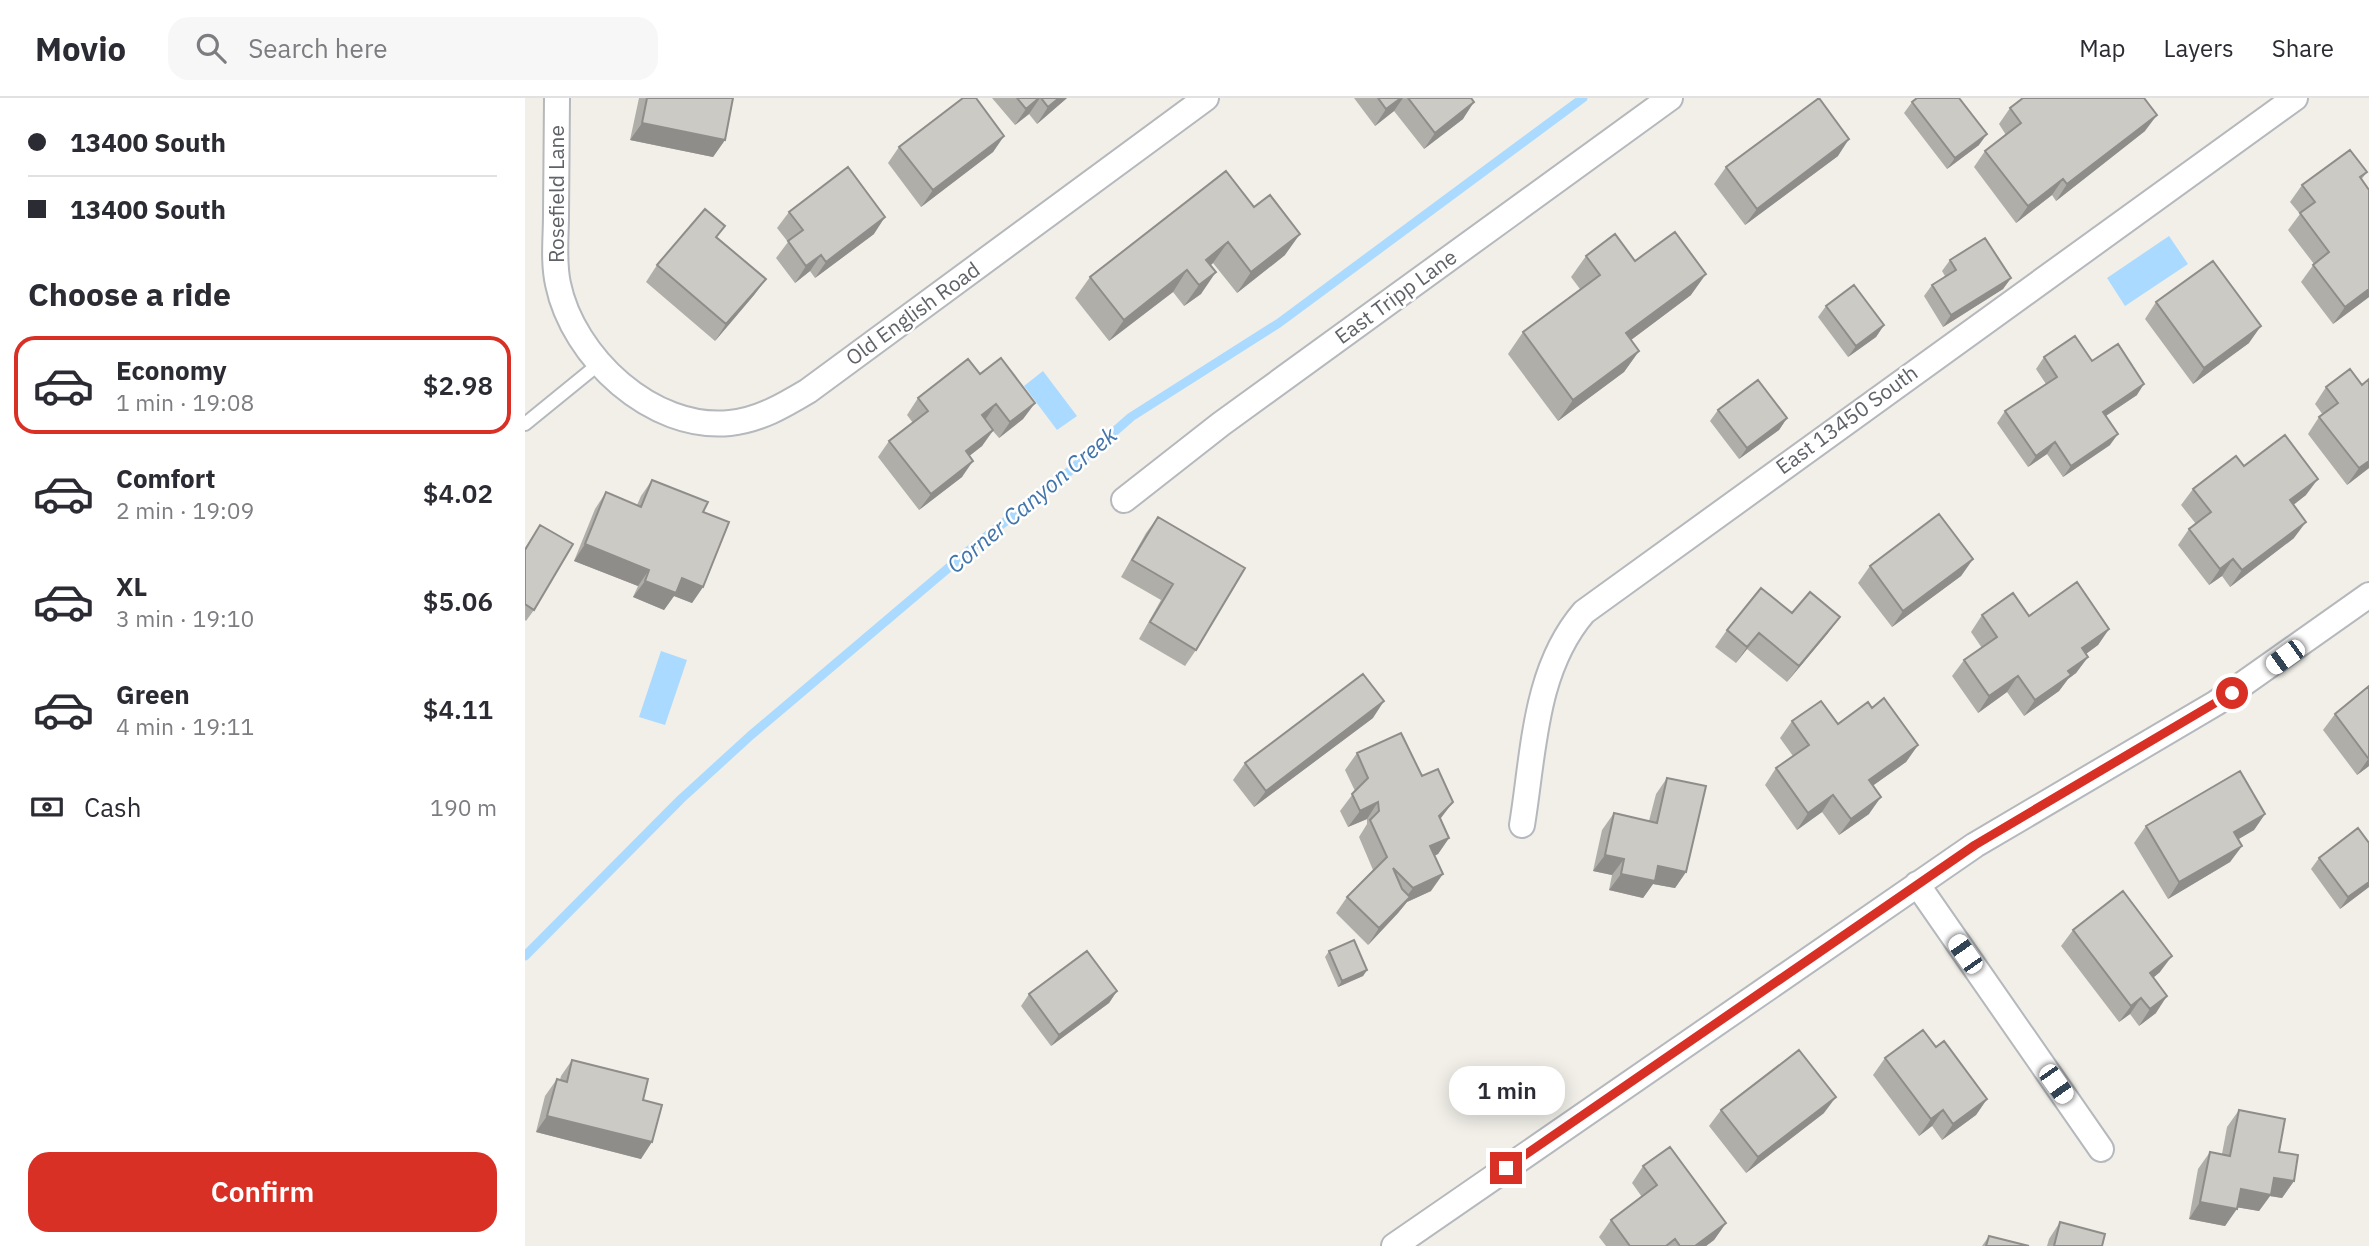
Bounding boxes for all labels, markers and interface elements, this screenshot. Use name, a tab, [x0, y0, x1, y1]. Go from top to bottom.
search box	[168, 17, 658, 80]
text: Movio	[35, 27, 126, 70]
icon: search	[192, 29, 230, 67]
text: Search here	[248, 31, 388, 65]
text: Map	[2079, 32, 2126, 64]
text: Layers	[2164, 32, 2234, 64]
text: Share	[2272, 32, 2334, 64]
text: 13400 South	[70, 125, 226, 159]
street label: Rosefield Lane	[542, 125, 570, 263]
text: 13400 South	[70, 192, 226, 226]
street label: East Tripp Lane	[1329, 242, 1462, 350]
street label: Old English Road	[840, 255, 985, 371]
text: Choose a ride	[28, 273, 231, 315]
text: Economy	[116, 353, 227, 387]
icon: car	[32, 354, 95, 417]
street label: East 13450 South	[1770, 358, 1923, 480]
text: $2.98	[423, 368, 493, 402]
text: 1 min · 19:08	[116, 387, 254, 417]
water label: Corner Canyon Creek	[940, 419, 1123, 579]
text: Comfort	[116, 461, 215, 495]
icon: car	[32, 462, 95, 525]
text: $4.02	[423, 476, 493, 510]
text: 2 min · 19:09	[116, 495, 254, 525]
text: XL	[116, 569, 147, 603]
icon: car	[32, 570, 95, 633]
text: $5.06	[423, 584, 493, 618]
text: 3 min · 19:10	[116, 603, 254, 633]
car	[2262, 636, 2309, 678]
text: Green	[116, 677, 190, 711]
route start	[2216, 677, 2248, 709]
icon: car	[32, 678, 95, 741]
text: $4.11	[423, 692, 493, 726]
text: 4 min · 19:11	[116, 711, 254, 741]
icon: cash	[28, 788, 66, 826]
text: Cash	[84, 790, 141, 824]
text: 190 m	[430, 792, 497, 822]
car	[1945, 931, 1986, 977]
car	[2036, 1061, 2077, 1107]
callout: 1 min	[1448, 1066, 1564, 1116]
text: 1 min	[1477, 1075, 1537, 1105]
button: Confirm	[28, 1152, 497, 1232]
route end	[1490, 1152, 1522, 1184]

